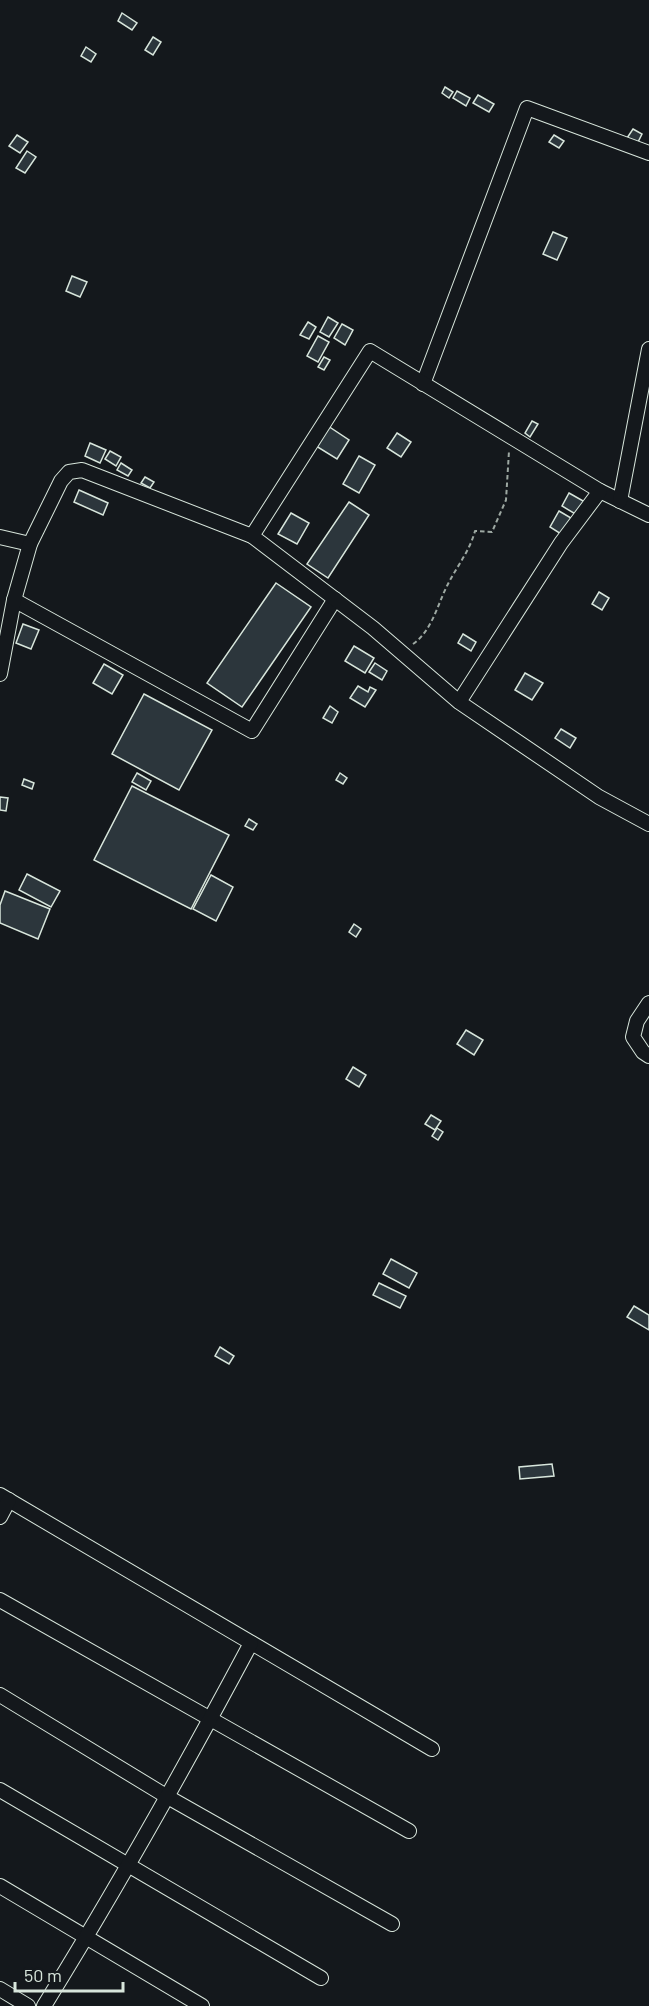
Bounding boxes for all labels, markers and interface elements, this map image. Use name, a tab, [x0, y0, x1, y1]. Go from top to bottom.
scale bar	[15, 1955, 123, 1993]
text: 50 m	[24, 1964, 62, 1986]

